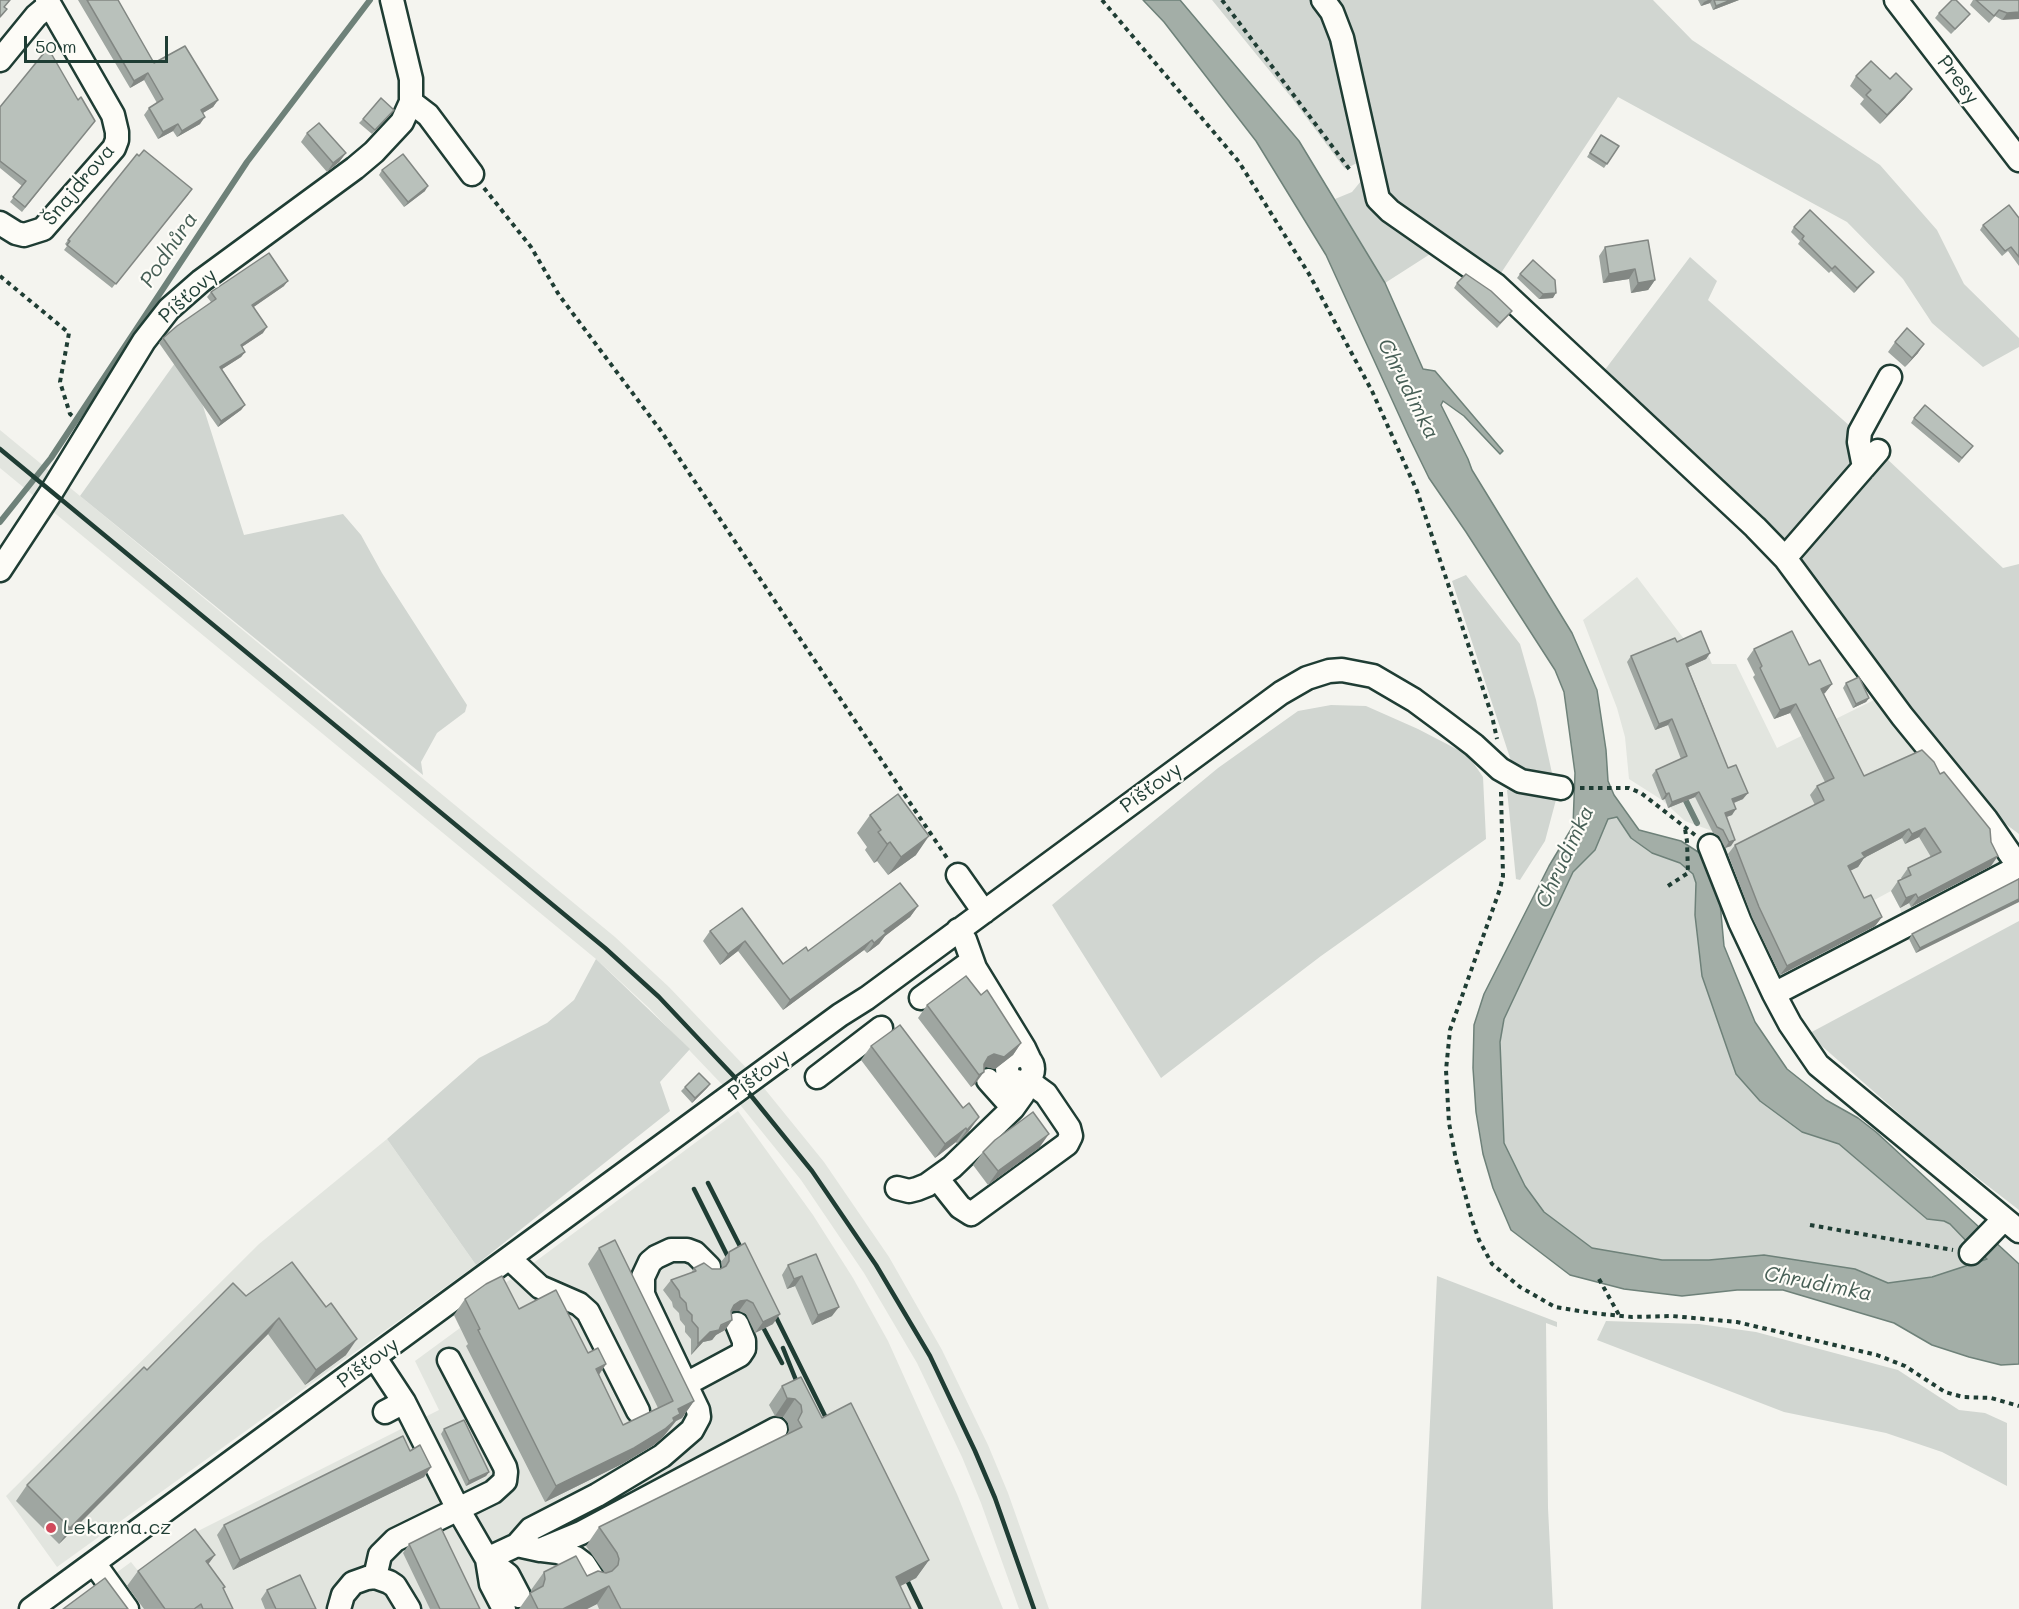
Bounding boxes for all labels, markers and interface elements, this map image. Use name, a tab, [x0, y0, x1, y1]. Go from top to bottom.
scale bar	[27, 24, 171, 62]
text: 50 m	[35, 34, 77, 58]
street label: Presy	[1932, 51, 1984, 109]
street label: Šnajdrova	[38, 139, 120, 231]
water label: Podhůra	[135, 207, 203, 293]
street label: Píšťovy	[154, 264, 222, 328]
water label: Chrudimka	[1372, 334, 1444, 444]
street label: Píšťovy	[1115, 758, 1187, 818]
water label: Chrudimka	[1530, 802, 1600, 912]
street label: Píšťovy	[724, 1044, 794, 1106]
water label: Chrudimka	[1762, 1261, 1874, 1307]
street label: Píšťovy	[332, 1333, 404, 1393]
place label: Lekarna.cz	[63, 1516, 171, 1540]
marker: Lekarna.cz	[44, 1521, 58, 1535]

